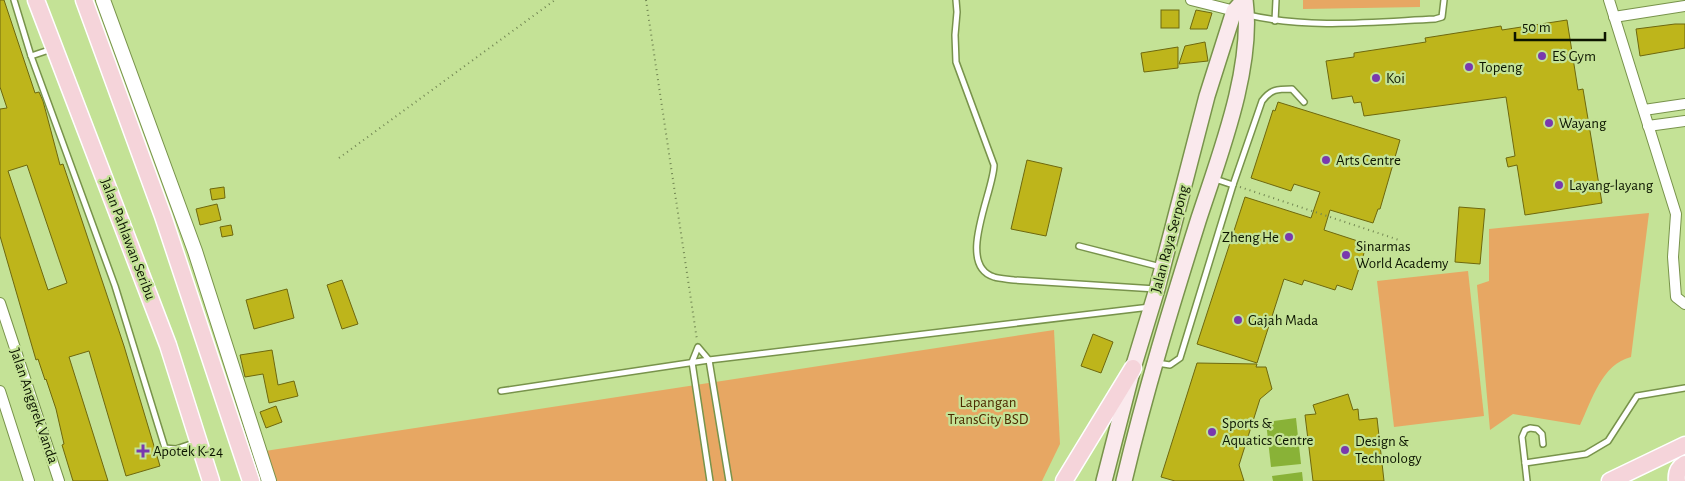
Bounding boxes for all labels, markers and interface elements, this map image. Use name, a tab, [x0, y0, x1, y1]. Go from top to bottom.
scale bar	[1515, 10, 1605, 42]
text: 50 m	[1522, 20, 1551, 35]
place label: ES Gym	[1552, 49, 1596, 64]
marker: ES Gym	[1536, 50, 1548, 62]
place label: Topeng	[1479, 60, 1523, 75]
marker: Topeng	[1463, 61, 1475, 73]
place label: Koi	[1386, 71, 1405, 86]
marker: Koi	[1370, 72, 1382, 84]
place label: Wayang	[1559, 116, 1607, 131]
marker: Wayang	[1543, 117, 1555, 129]
place label: Arts Centre	[1336, 153, 1401, 168]
marker: Arts Centre	[1320, 154, 1332, 166]
street label: Jalan Pahlawan Seribu	[98, 176, 158, 302]
place label: Layang-layang	[1569, 178, 1654, 193]
marker: Layang-layang	[1553, 179, 1565, 191]
street label: Jalan Raya Serpong	[1148, 183, 1192, 294]
place label: Zheng He	[1222, 230, 1279, 245]
marker: Zheng He	[1283, 231, 1295, 243]
place label: Sinarmas World Academy	[1356, 239, 1449, 271]
marker: Sinarmas World Academy	[1340, 249, 1352, 261]
place label: Gajah Mada	[1248, 313, 1318, 328]
marker: Gajah Mada	[1232, 314, 1244, 326]
street label: Jalan Anggrek Vanda	[7, 346, 61, 466]
park label: Lapangan TransCity BSD	[947, 395, 1029, 427]
place label: Sports & Aquatics Centre	[1222, 416, 1314, 448]
marker: Sports & Aquatics Centre	[1206, 426, 1218, 438]
place label: Design & Technology	[1355, 434, 1422, 466]
place label: Apotek K-24	[153, 444, 223, 459]
marker: Design & Technology	[1339, 444, 1351, 456]
marker: Apotek K-24	[137, 445, 149, 457]

